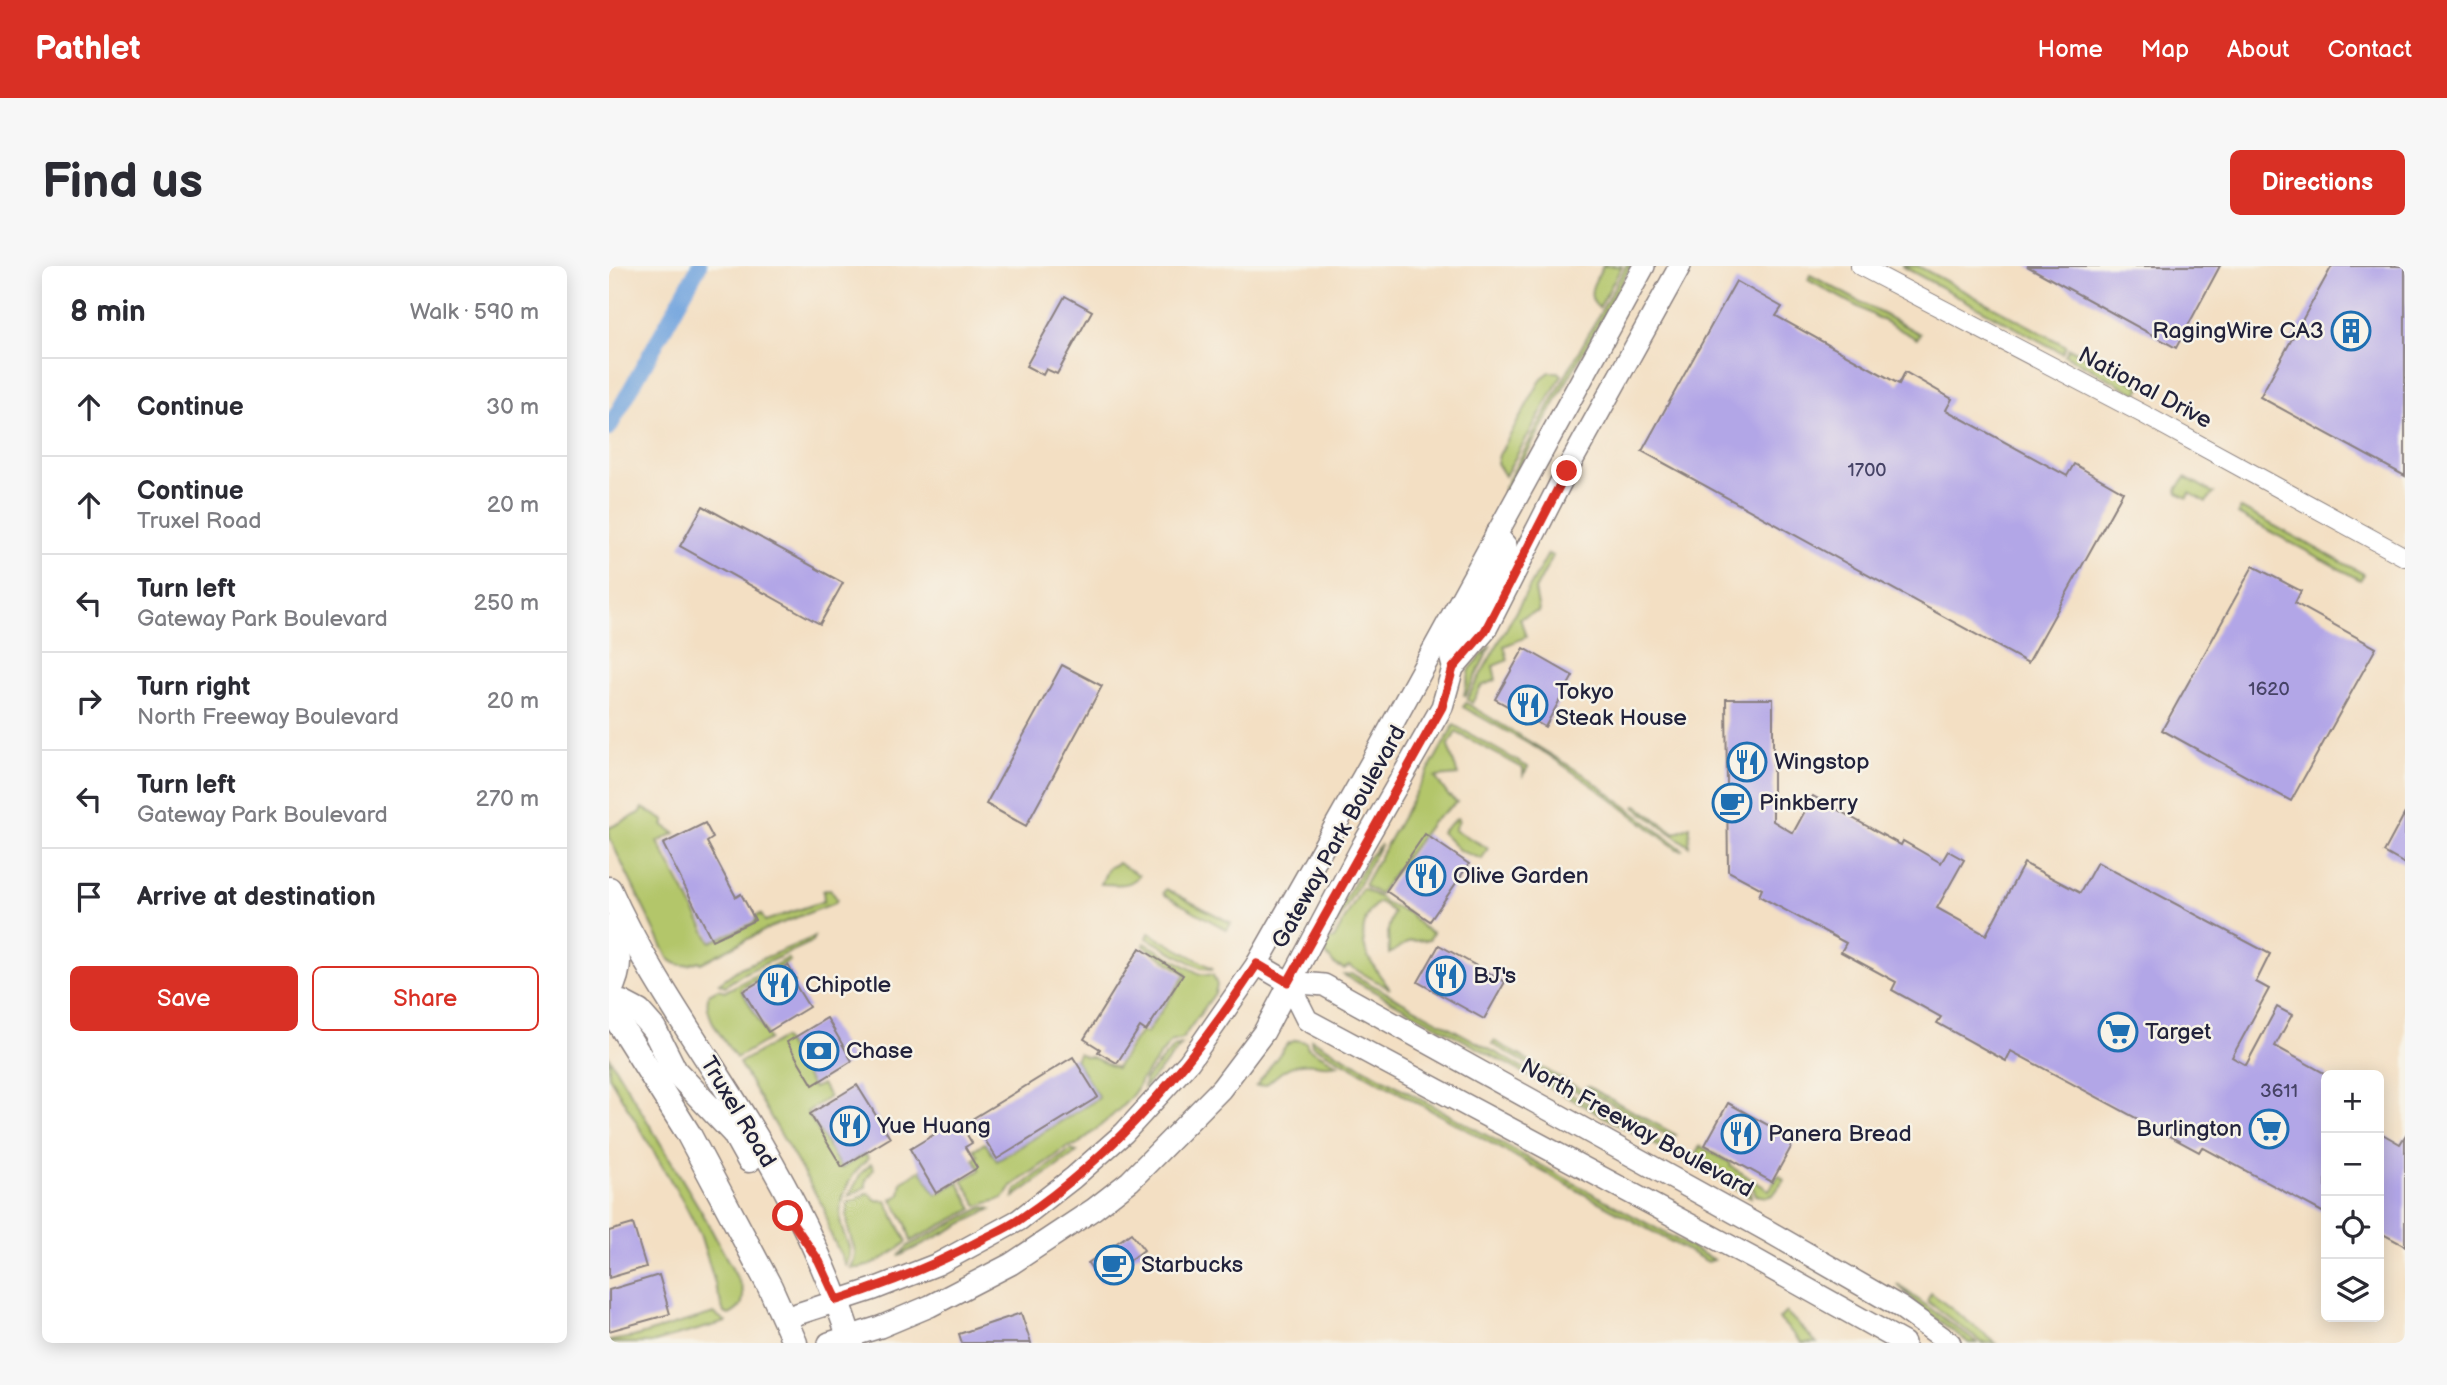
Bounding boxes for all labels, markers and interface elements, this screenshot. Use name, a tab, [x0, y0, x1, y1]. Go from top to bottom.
text: Pathlet	[35, 29, 140, 69]
text: Home	[2038, 35, 2103, 64]
text: Map	[2141, 35, 2189, 64]
text: About	[2227, 35, 2289, 64]
text: Contact	[2327, 35, 2412, 64]
button: Directions	[2230, 150, 2405, 215]
text: Find us	[42, 153, 203, 212]
text: 8 min	[70, 294, 146, 330]
text: Walk · 590 m	[410, 298, 539, 326]
building icon: RagingWire CA3	[2330, 310, 2372, 352]
place label: RagingWire CA3	[2152, 317, 2324, 345]
street label: National Drive	[2073, 341, 2217, 435]
icon: ahead	[70, 388, 108, 426]
text: Continue	[137, 392, 244, 423]
text: 30 m	[486, 393, 539, 421]
route end	[1551, 455, 1582, 486]
house number: 1700	[1847, 459, 1887, 482]
text: Continue	[137, 476, 244, 507]
icon: ahead	[70, 486, 108, 524]
text: 20 m	[487, 491, 539, 519]
text: Truxel Road	[137, 507, 261, 535]
text: Turn left	[137, 574, 236, 605]
icon: left	[70, 584, 108, 622]
text: 250 m	[473, 589, 539, 617]
text: Gateway Park Boulevard	[137, 605, 388, 633]
text: Turn right	[137, 672, 250, 703]
place label: Tokyo Steak House	[1555, 678, 1687, 732]
house number: 1620	[2248, 678, 2290, 701]
icon: right	[70, 682, 108, 720]
restaurant icon: Tokyo Steak House	[1507, 684, 1549, 726]
text: 20 m	[487, 687, 539, 715]
text: North Freeway Boulevard	[137, 703, 399, 731]
street label: Gateway Park Boulevard	[1266, 721, 1412, 953]
restaurant icon: Wingstop	[1726, 741, 1768, 783]
place label: Wingstop	[1774, 748, 1870, 776]
text: Turn left	[137, 770, 236, 801]
icon: left	[70, 780, 108, 818]
cafe icon: Pinkberry	[1711, 782, 1753, 824]
text: 270 m	[475, 785, 539, 813]
place label: Pinkberry	[1759, 789, 1858, 817]
text: Gateway Park Boulevard	[137, 801, 388, 829]
restaurant icon: Olive Garden	[1405, 855, 1447, 897]
place label: Olive Garden	[1453, 862, 1589, 890]
icon: arrive	[70, 878, 108, 916]
text: Arrive at destination	[137, 882, 376, 913]
restaurant icon: BJ's	[1425, 955, 1467, 997]
place label: BJ's	[1473, 962, 1516, 990]
restaurant icon: Chipotle	[757, 964, 799, 1006]
button: Save	[70, 966, 298, 1031]
button: Share	[312, 966, 539, 1031]
place label: Chipotle	[805, 971, 891, 999]
supermarket icon: Target	[2097, 1011, 2139, 1053]
place label: Target	[2145, 1018, 2211, 1046]
bank icon: Chase	[798, 1030, 840, 1072]
place label: Chase	[846, 1037, 913, 1065]
street label: Truxel Road	[694, 1051, 782, 1173]
street label: North Freeway Boulevard	[1516, 1052, 1758, 1204]
map controls	[2321, 1070, 2384, 1322]
button: +	[2321, 1070, 2384, 1133]
house number: 3611	[2260, 1080, 2298, 1103]
restaurant icon: Yue Huang	[829, 1105, 871, 1147]
supermarket icon: Burlington	[2248, 1108, 2290, 1150]
place label: Yue Huang	[876, 1112, 991, 1140]
restaurant icon: Panera Bread	[1720, 1113, 1762, 1155]
place label: Burlington	[2136, 1115, 2242, 1143]
place label: Panera Bread	[1768, 1120, 1912, 1148]
button: −	[2321, 1133, 2384, 1196]
button: locate	[2321, 1196, 2384, 1259]
route start	[772, 1200, 803, 1231]
cafe icon: Starbucks	[1093, 1244, 1135, 1286]
place label: Starbucks	[1141, 1251, 1243, 1279]
button: layers	[2321, 1259, 2384, 1322]

